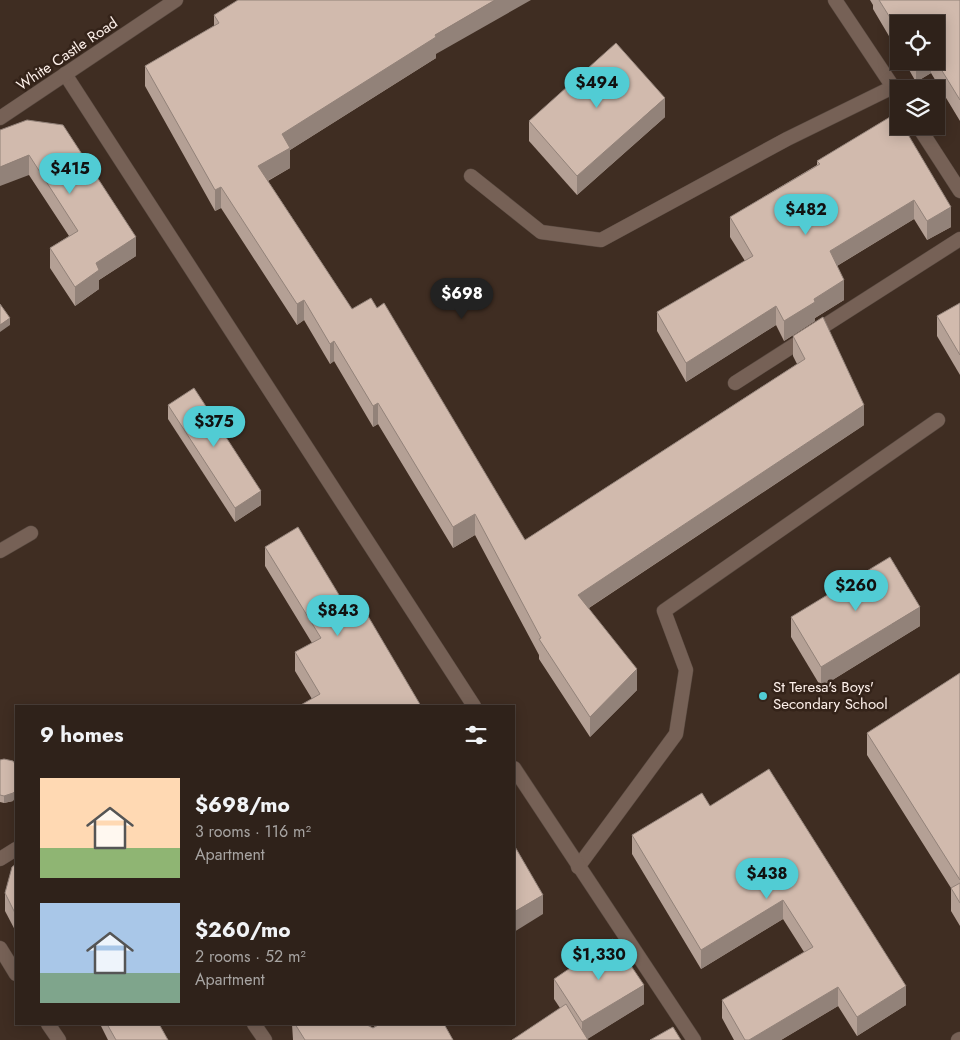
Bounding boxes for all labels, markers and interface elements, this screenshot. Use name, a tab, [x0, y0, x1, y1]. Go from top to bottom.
street label: White Castle Road	[12, 12, 122, 96]
map controls	[890, 15, 945, 135]
button: locate	[890, 15, 945, 70]
pin: $494	[567, 66, 627, 109]
text: $494	[576, 71, 619, 94]
button: layers	[890, 80, 945, 135]
pin: $415	[40, 152, 100, 195]
text: $415	[50, 157, 90, 180]
pin: $482	[776, 194, 836, 236]
text: $482	[785, 198, 827, 221]
pin: $698	[432, 278, 492, 320]
text: $698	[441, 282, 483, 305]
pin: $375	[184, 406, 244, 448]
text: $375	[194, 410, 234, 433]
pin: $260	[826, 570, 886, 612]
text: $260	[835, 574, 877, 597]
pin: $843	[308, 594, 368, 637]
text: $843	[317, 599, 359, 622]
place label: St Teresa's Boys' Secondary School	[773, 676, 888, 715]
marker: St Teresa's Boys' Secondary School	[757, 690, 769, 702]
text: 9 homes	[40, 720, 124, 750]
icon: filters	[462, 721, 490, 749]
text: $698/mo	[195, 790, 290, 820]
icon: home	[80, 798, 140, 858]
text: 3 rooms · 116 m²	[195, 820, 311, 843]
text: Apartment	[195, 843, 265, 866]
pin: $438	[737, 858, 797, 900]
text: $438	[746, 862, 788, 885]
text: $260/mo	[195, 915, 291, 945]
icon: home	[80, 923, 140, 983]
pin: $1,330	[558, 938, 640, 981]
text: $1,330	[572, 943, 626, 966]
text: 2 rooms · 52 m²	[195, 945, 306, 968]
text: Apartment	[195, 968, 265, 991]

